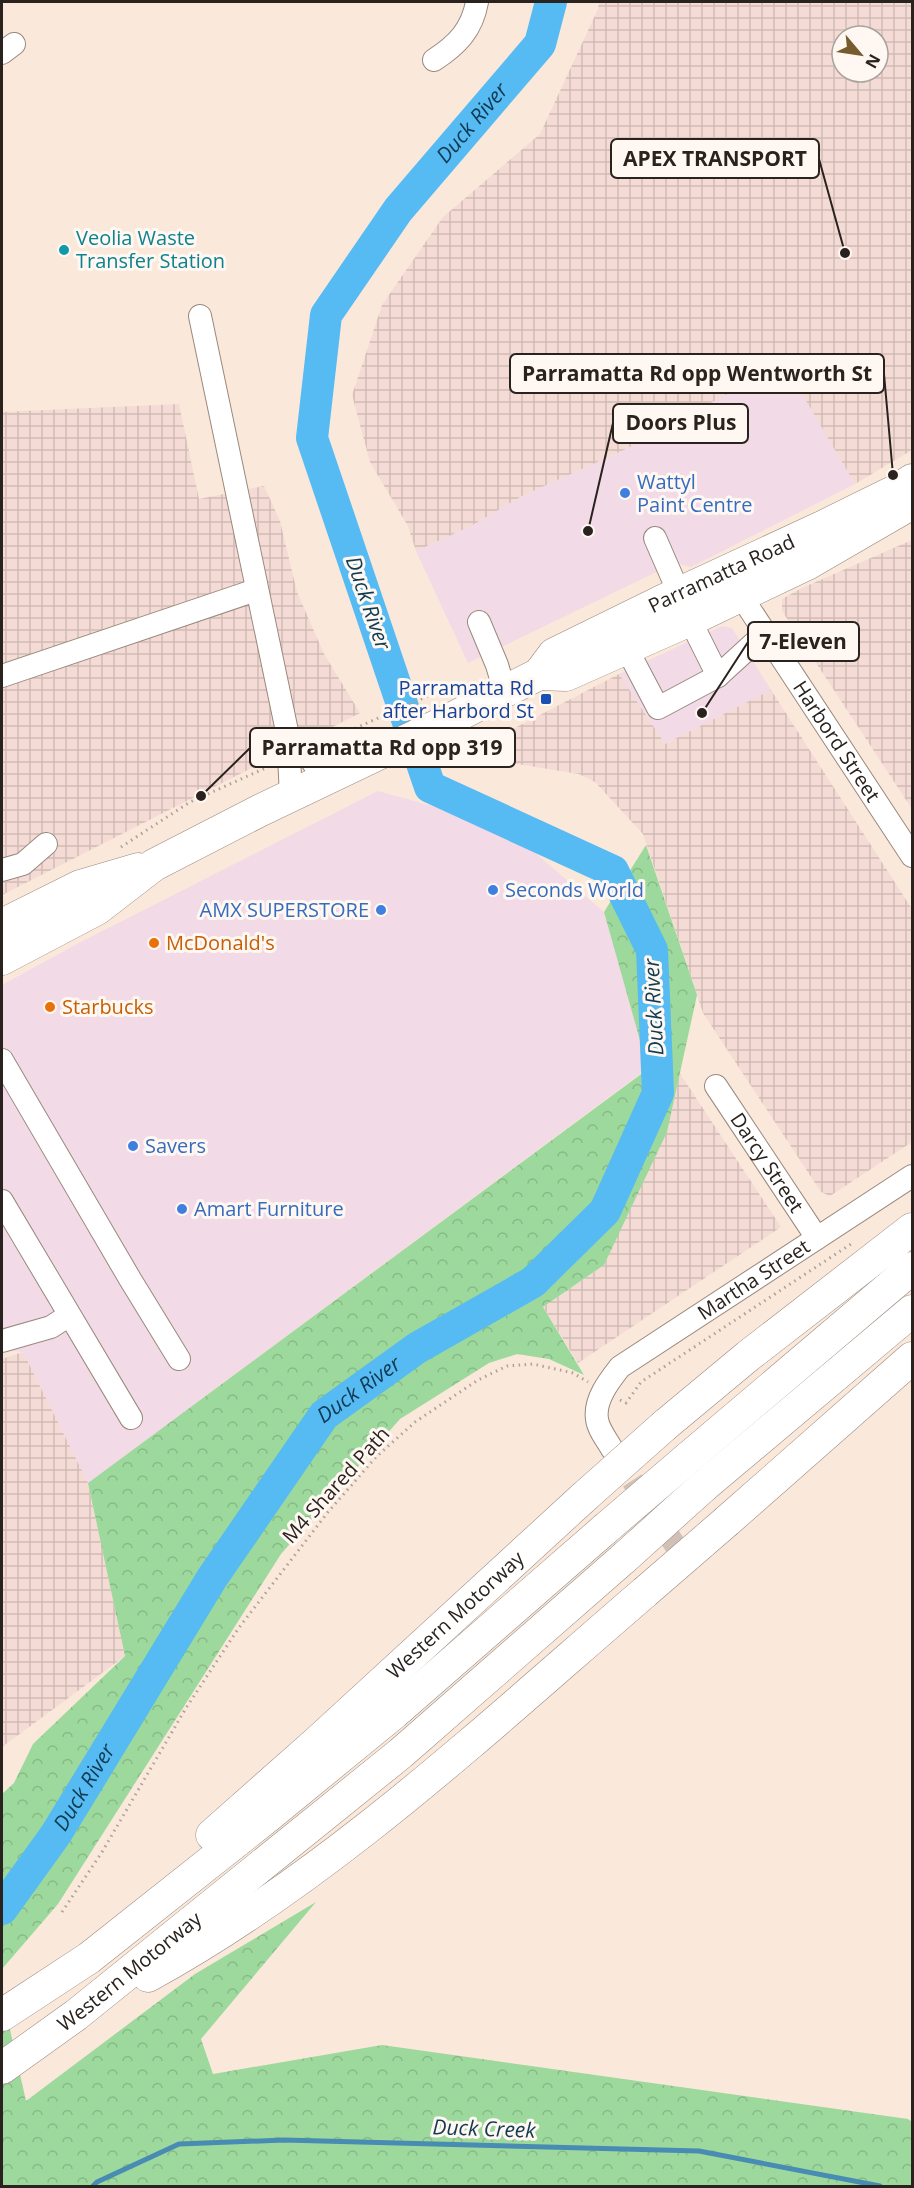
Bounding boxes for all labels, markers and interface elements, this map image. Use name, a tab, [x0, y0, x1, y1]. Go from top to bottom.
north arrow	[830, 24, 890, 84]
text: N	[860, 50, 886, 72]
water label: Duck River	[429, 76, 514, 168]
callout: APEX TRANSPORT	[611, 139, 819, 178]
text: APEX TRANSPORT	[623, 144, 807, 172]
place label: Veolia Waste Transfer Station	[76, 224, 225, 274]
marker: Veolia Waste Transfer Station	[57, 243, 71, 257]
callout: Parramatta Rd opp Wentworth St	[510, 354, 884, 393]
text: Parramatta Rd opp Wentworth St	[522, 359, 872, 387]
callout: Doors Plus	[613, 404, 748, 443]
text: Doors Plus	[626, 408, 736, 436]
place label: Wattyl Paint Centre	[637, 468, 752, 518]
marker: Wattyl Paint Centre	[618, 486, 632, 500]
street label: Parramatta Road	[643, 528, 799, 619]
water label: Duck River	[340, 552, 398, 654]
callout: 7-Eleven	[748, 622, 859, 661]
text: 7-Eleven	[759, 627, 847, 655]
place label: Parramatta Rd after Harbord St	[382, 674, 534, 724]
street label: Harbord Street	[787, 675, 887, 807]
marker: Parramatta Rd after Harbord St	[539, 692, 553, 706]
callout: Parramatta Rd opp 319	[250, 728, 515, 767]
text: Parramatta Rd opp 319	[262, 733, 502, 761]
place label: Seconds World	[505, 876, 644, 903]
marker: Seconds World	[486, 883, 500, 897]
place label: AMX SUPERSTORE	[200, 896, 369, 923]
marker: AMX SUPERSTORE	[374, 903, 388, 917]
place label: McDonald's	[166, 929, 275, 956]
marker: McDonald's	[147, 936, 161, 950]
water label: Duck River	[636, 957, 670, 1056]
place label: Starbucks	[62, 993, 154, 1020]
marker: Starbucks	[43, 1000, 57, 1014]
street label: Darcy Street	[724, 1107, 810, 1218]
place label: Savers	[145, 1132, 206, 1159]
marker: Savers	[126, 1139, 140, 1153]
place label: Amart Furniture	[194, 1195, 344, 1222]
marker: Amart Furniture	[175, 1202, 189, 1216]
street label: Martha Street	[692, 1233, 815, 1326]
water label: Duck River	[311, 1349, 406, 1429]
street label: M4 Shared Path	[276, 1421, 395, 1549]
street label: Western Motorway	[381, 1544, 530, 1685]
water label: Duck River	[46, 1738, 121, 1836]
street label: Western Motorway	[52, 1905, 208, 2037]
water label: Duck Creek	[432, 2112, 537, 2144]

